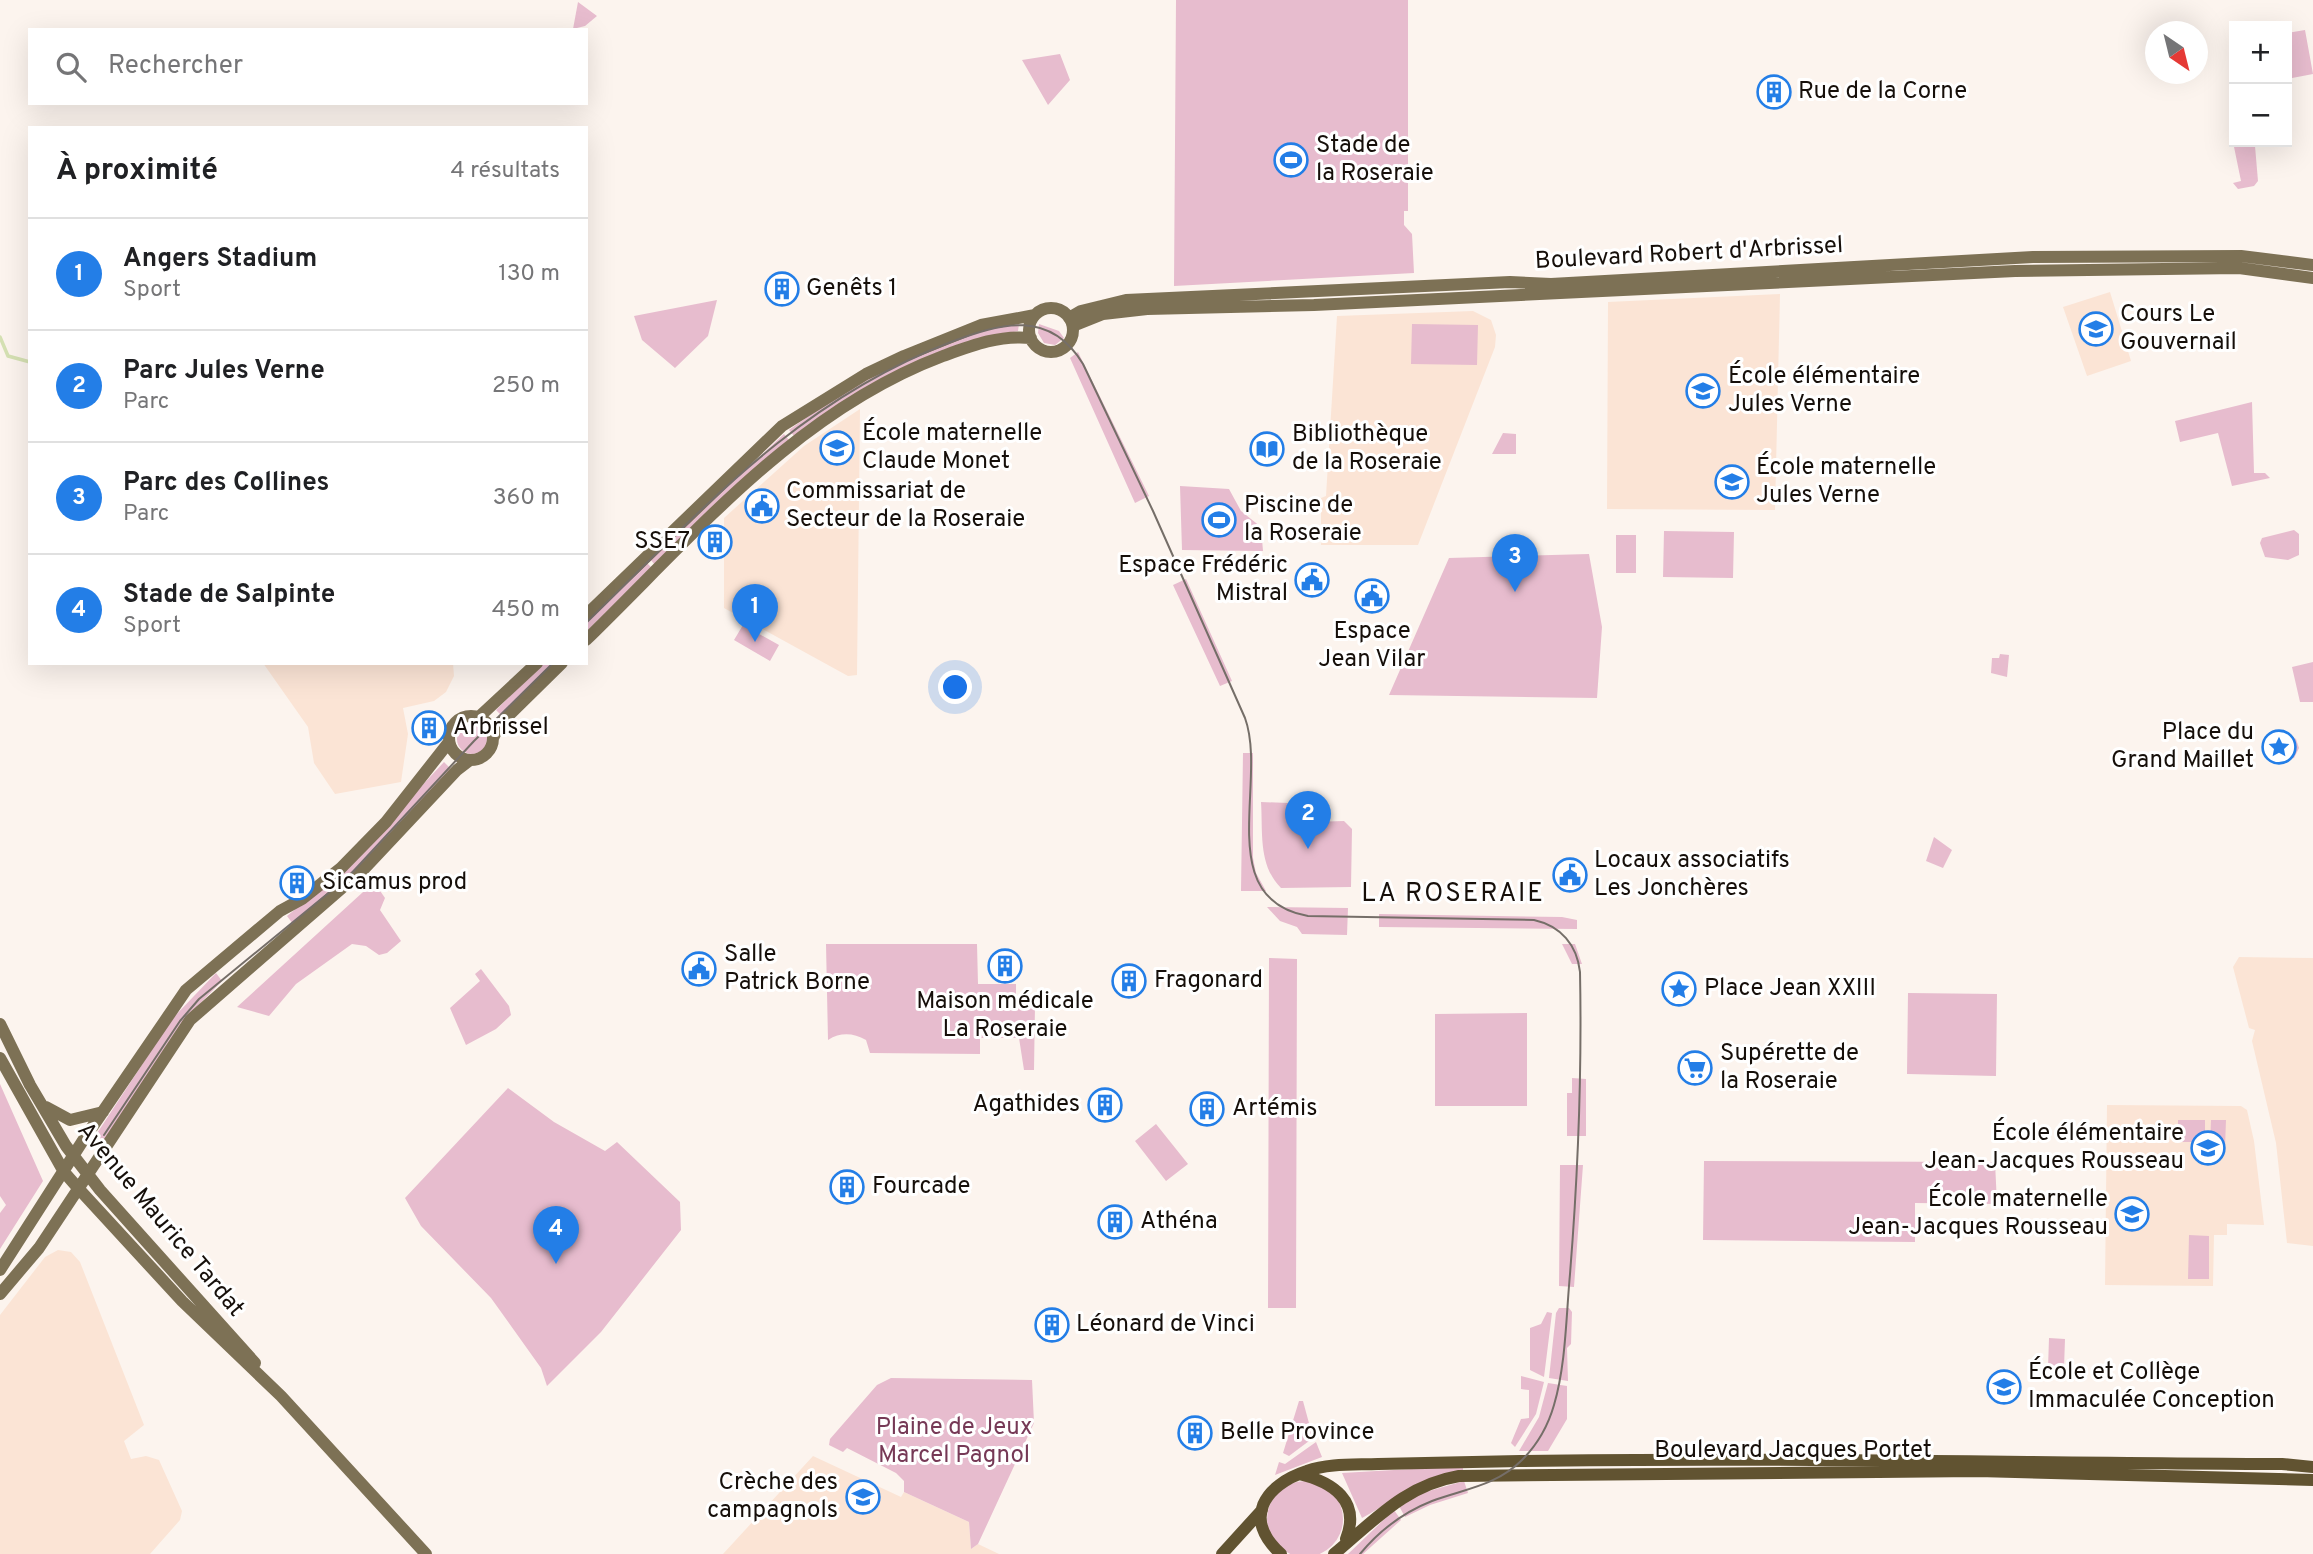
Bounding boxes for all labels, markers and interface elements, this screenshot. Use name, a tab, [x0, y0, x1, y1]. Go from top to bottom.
north arrow	[2145, 21, 2208, 84]
map controls	[2229, 21, 2292, 147]
button: +	[2229, 21, 2292, 84]
search box	[28, 28, 588, 105]
icon: search	[52, 48, 90, 86]
text: Rechercher	[108, 50, 243, 83]
building icon: Rue de la Corne	[1755, 73, 1793, 111]
place label: Rue de la Corne	[1798, 77, 1967, 107]
button: −	[2229, 84, 2292, 147]
place label: Stade de la Roseraie	[1316, 131, 1434, 189]
sports icon: Stade de la Roseraie	[1272, 141, 1310, 179]
text: À proximité	[56, 153, 218, 190]
text: 4 résultats	[451, 157, 560, 186]
street label: Boulevard Robert d'Arbrissel	[1534, 231, 1844, 277]
text: Angers Stadium	[123, 243, 317, 276]
text: 1	[74, 260, 84, 289]
text: 130 m	[498, 260, 560, 289]
building icon: Genêts 1	[763, 270, 801, 308]
place label: Genêts 1	[806, 274, 897, 304]
text: Sport	[123, 276, 181, 305]
place label: Cours Le Gouvernail	[2120, 300, 2237, 358]
school or university icon: Cours Le Gouvernail	[2077, 310, 2115, 348]
text: Parc Jules Verne	[123, 355, 325, 388]
place label: École élémentaire Jules Verne	[1728, 360, 1920, 420]
text: 2	[72, 372, 86, 401]
text: 250 m	[492, 372, 560, 401]
school or university icon: École élémentaire Jules Verne	[1684, 372, 1722, 410]
text: Parc	[123, 388, 169, 417]
place label: École maternelle Claude Monet	[862, 417, 1042, 477]
place label: Bibliothèque de la Roseraie	[1292, 420, 1442, 478]
school or university icon: École maternelle Claude Monet	[818, 429, 856, 467]
library icon: Bibliothèque de la Roseraie	[1248, 430, 1286, 468]
place label: École maternelle Jules Verne	[1756, 451, 1936, 511]
school or university icon: École maternelle Jules Verne	[1713, 463, 1751, 501]
text: Parc des Collines	[123, 467, 329, 500]
place label: Commissariat de Secteur de la Roseraie	[786, 477, 1025, 535]
text: 3	[72, 484, 86, 513]
text: 360 m	[493, 484, 560, 513]
public building icon: Commissariat de Secteur de la Roseraie	[743, 487, 781, 525]
place label: Piscine de la Roseraie	[1244, 491, 1362, 549]
text: Parc	[123, 500, 169, 529]
sports icon: Piscine de la Roseraie	[1200, 501, 1238, 539]
building icon: SSE7	[696, 523, 734, 561]
place label: SSE7	[634, 527, 690, 557]
pin: 3	[1492, 534, 1538, 592]
place label: Espace Frédéric Mistral	[1118, 551, 1288, 609]
public building icon: Espace Frédéric Mistral	[1293, 561, 1331, 599]
public building icon: Espace Jean Vilar	[1353, 577, 1391, 615]
text: Stade de Salpinte	[123, 579, 335, 612]
pin: 1	[732, 584, 778, 642]
text: 4	[72, 596, 86, 625]
text: 450 m	[492, 596, 560, 625]
text: Sport	[123, 612, 181, 641]
place label: Espace Jean Vilar	[1318, 617, 1426, 675]
your location	[938, 670, 972, 704]
building icon: Arbrissel	[410, 709, 448, 747]
place label: Arbrissel	[453, 713, 549, 743]
place label: Place du Grand Maillet	[2111, 718, 2254, 776]
place icon: Place du Grand Maillet	[2260, 728, 2298, 766]
pin: 2	[1285, 791, 1331, 849]
place label: Locaux associatifs Les Jonchères	[1594, 846, 1790, 904]
public building icon: Locaux associatifs Les Jonchères	[1551, 856, 1589, 894]
building icon: Sicamus prod	[278, 864, 316, 902]
place label: Sicamus prod	[322, 868, 467, 898]
district label: LA ROSERAIE	[1361, 878, 1545, 911]
place label: Salle Patrick Borne	[724, 940, 870, 998]
building icon: Maison médicale La Roseraie	[986, 947, 1024, 985]
public building icon: Salle Patrick Borne	[680, 950, 718, 988]
building icon: Fragonard	[1110, 962, 1148, 1000]
place label: Fragonard	[1154, 966, 1263, 996]
place icon: Place Jean XXIII	[1660, 970, 1698, 1008]
place label: Place Jean XXIII	[1704, 974, 1876, 1004]
place label: Maison médicale La Roseraie	[916, 987, 1094, 1045]
place label: Supérette de la Roseraie	[1720, 1039, 1859, 1097]
supermarket icon: Supérette de la Roseraie	[1676, 1049, 1714, 1087]
building icon: Agathides	[1086, 1086, 1124, 1124]
place label: Agathides	[972, 1090, 1080, 1120]
building icon: Artémis	[1188, 1090, 1226, 1128]
place label: Artémis	[1232, 1094, 1317, 1124]
street label: Avenue Maurice Tardat	[70, 1117, 250, 1323]
place label: École élémentaire Jean-Jacques Rousseau	[1924, 1117, 2184, 1177]
school or university icon: École élémentaire Jean-Jacques Rousseau	[2189, 1129, 2227, 1167]
building icon: Fourcade	[828, 1168, 866, 1206]
place label: Fourcade	[872, 1172, 971, 1202]
place label: École maternelle Jean-Jacques Rousseau	[1848, 1183, 2108, 1243]
school or university icon: École maternelle Jean-Jacques Rousseau	[2113, 1195, 2151, 1233]
building icon: Athéna	[1096, 1203, 1134, 1241]
pin: 4	[533, 1206, 579, 1264]
place label: Athéna	[1140, 1207, 1218, 1237]
building icon: Léonard de Vinci	[1033, 1306, 1071, 1344]
place label: Léonard de Vinci	[1076, 1310, 1255, 1340]
place label: École et Collège Immaculée Conception	[2028, 1356, 2275, 1416]
school or university icon: École et Collège Immaculée Conception	[1985, 1368, 2023, 1406]
park label: Plaine de Jeux Marcel Pagnol	[876, 1413, 1032, 1471]
building icon: Belle Province	[1176, 1414, 1214, 1452]
place label: Belle Province	[1220, 1418, 1375, 1448]
street label: Boulevard Jacques Portet	[1654, 1436, 1932, 1466]
place label: Crèche des campagnols	[707, 1468, 838, 1526]
school or university icon: Crèche des campagnols	[844, 1478, 882, 1516]

